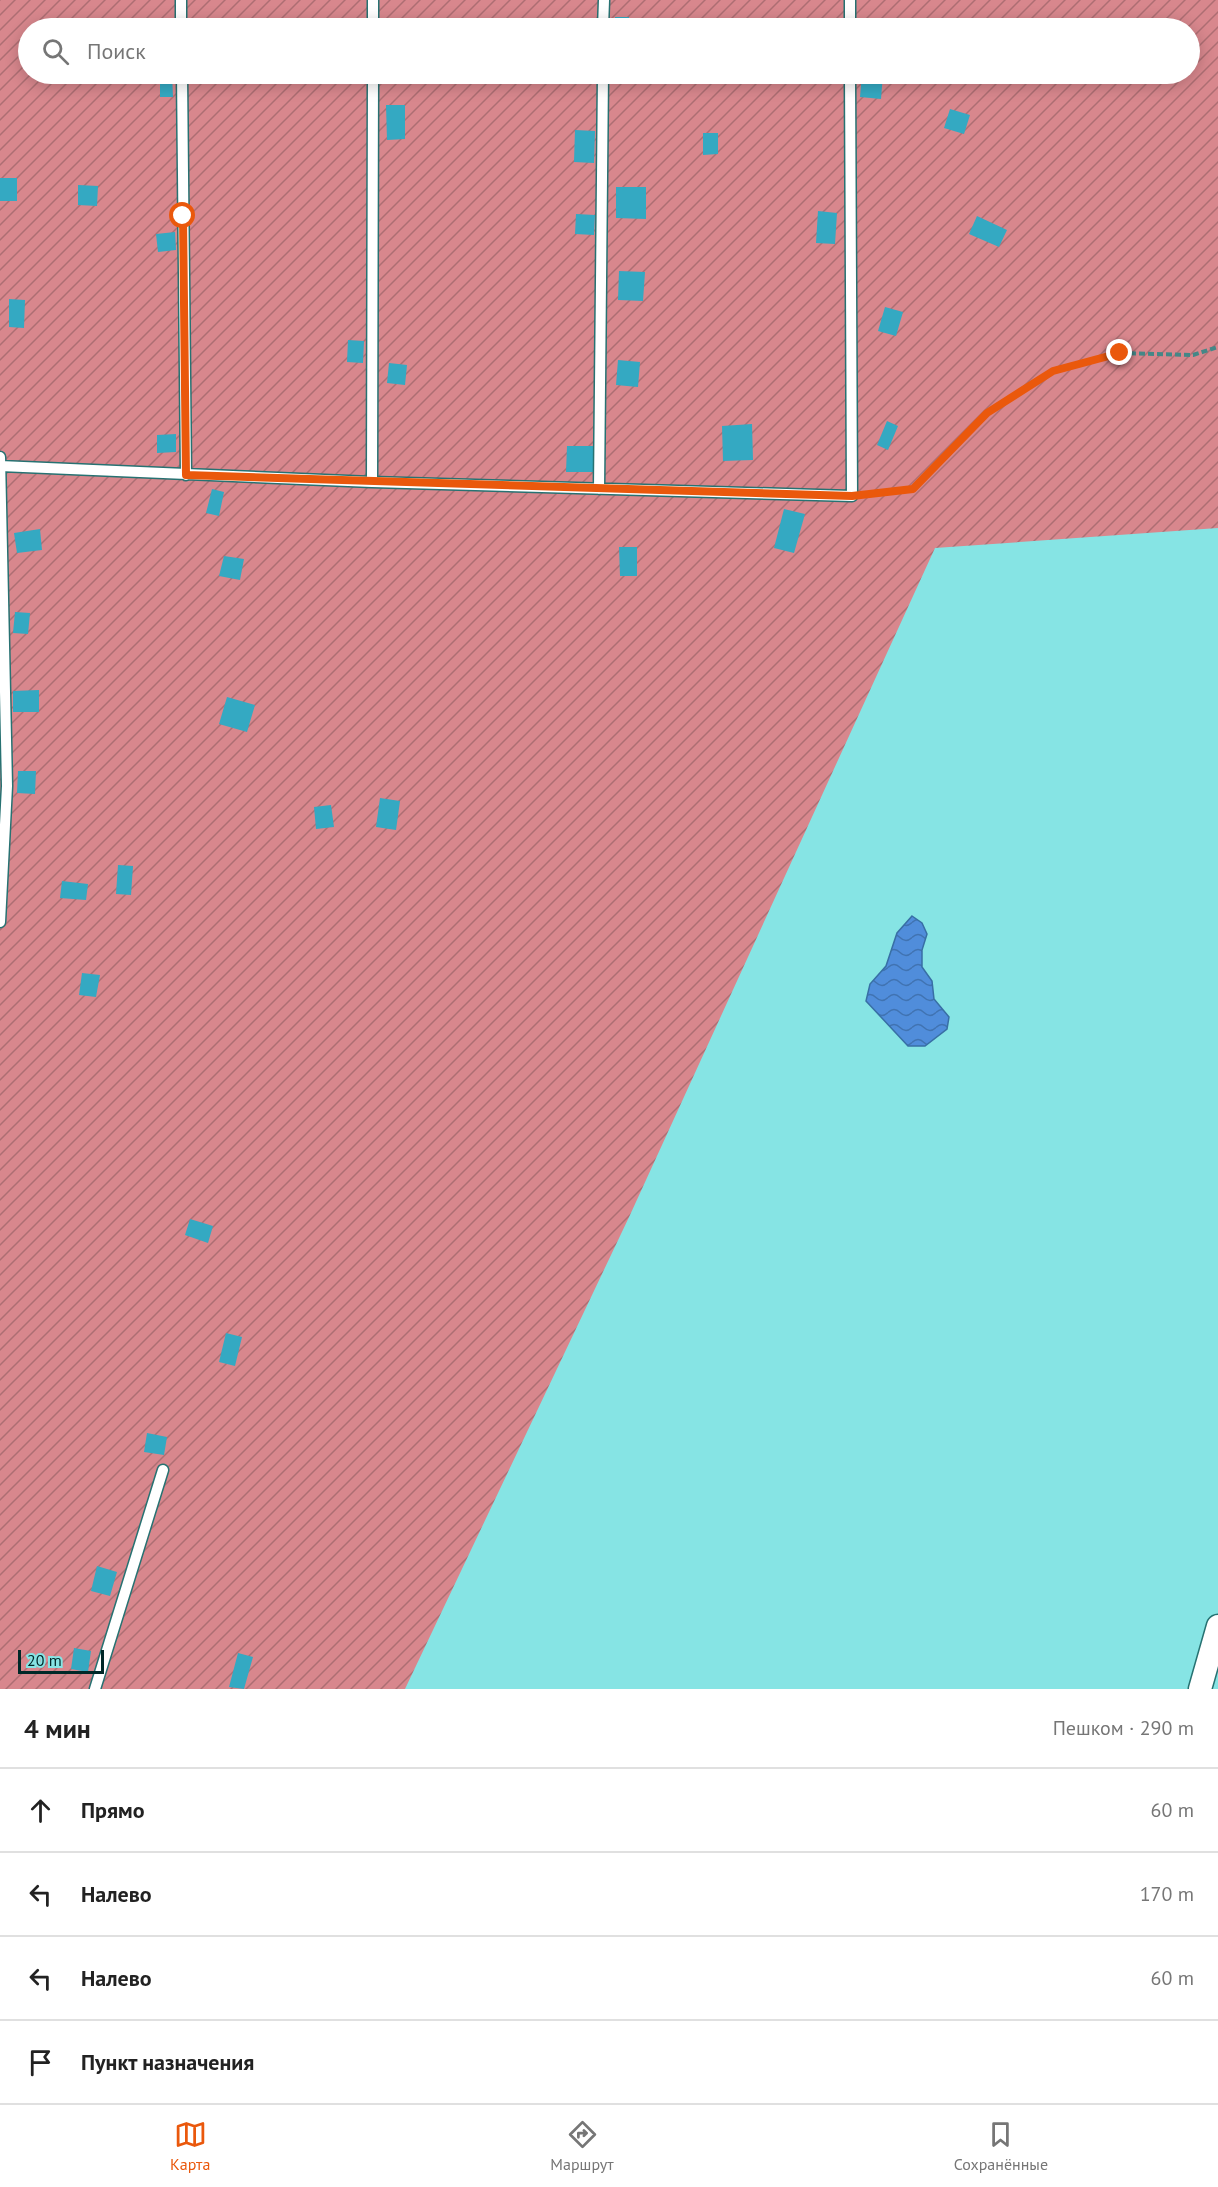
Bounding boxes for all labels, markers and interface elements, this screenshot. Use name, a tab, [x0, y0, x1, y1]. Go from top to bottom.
search box	[18, 18, 1200, 84]
icon: search	[39, 35, 72, 68]
text: Поиск	[87, 37, 146, 65]
route start	[169, 202, 195, 228]
route end	[1106, 339, 1132, 365]
scale bar	[18, 1647, 104, 1674]
text: 20 m	[27, 1650, 62, 1670]
text: 4 мин	[24, 1712, 91, 1745]
text: Пешком · 290 m	[1053, 1715, 1194, 1741]
icon: ahead	[24, 1794, 57, 1827]
text: Прямо	[81, 1796, 144, 1824]
text: 60 m	[1151, 1797, 1194, 1823]
icon: left	[24, 1878, 57, 1911]
text: Налево	[81, 1880, 152, 1908]
text: 170 m	[1140, 1881, 1194, 1907]
icon: left	[24, 1962, 57, 1995]
text: Налево	[81, 1964, 152, 1992]
text: 60 m	[1151, 1965, 1194, 1991]
icon: arrive	[24, 2046, 57, 2079]
text: Пункт назначения	[81, 2048, 254, 2076]
tab: Карта	[170, 2118, 210, 2174]
tab: Маршрут	[550, 2118, 614, 2174]
tab: Сохранённые	[954, 2118, 1048, 2174]

